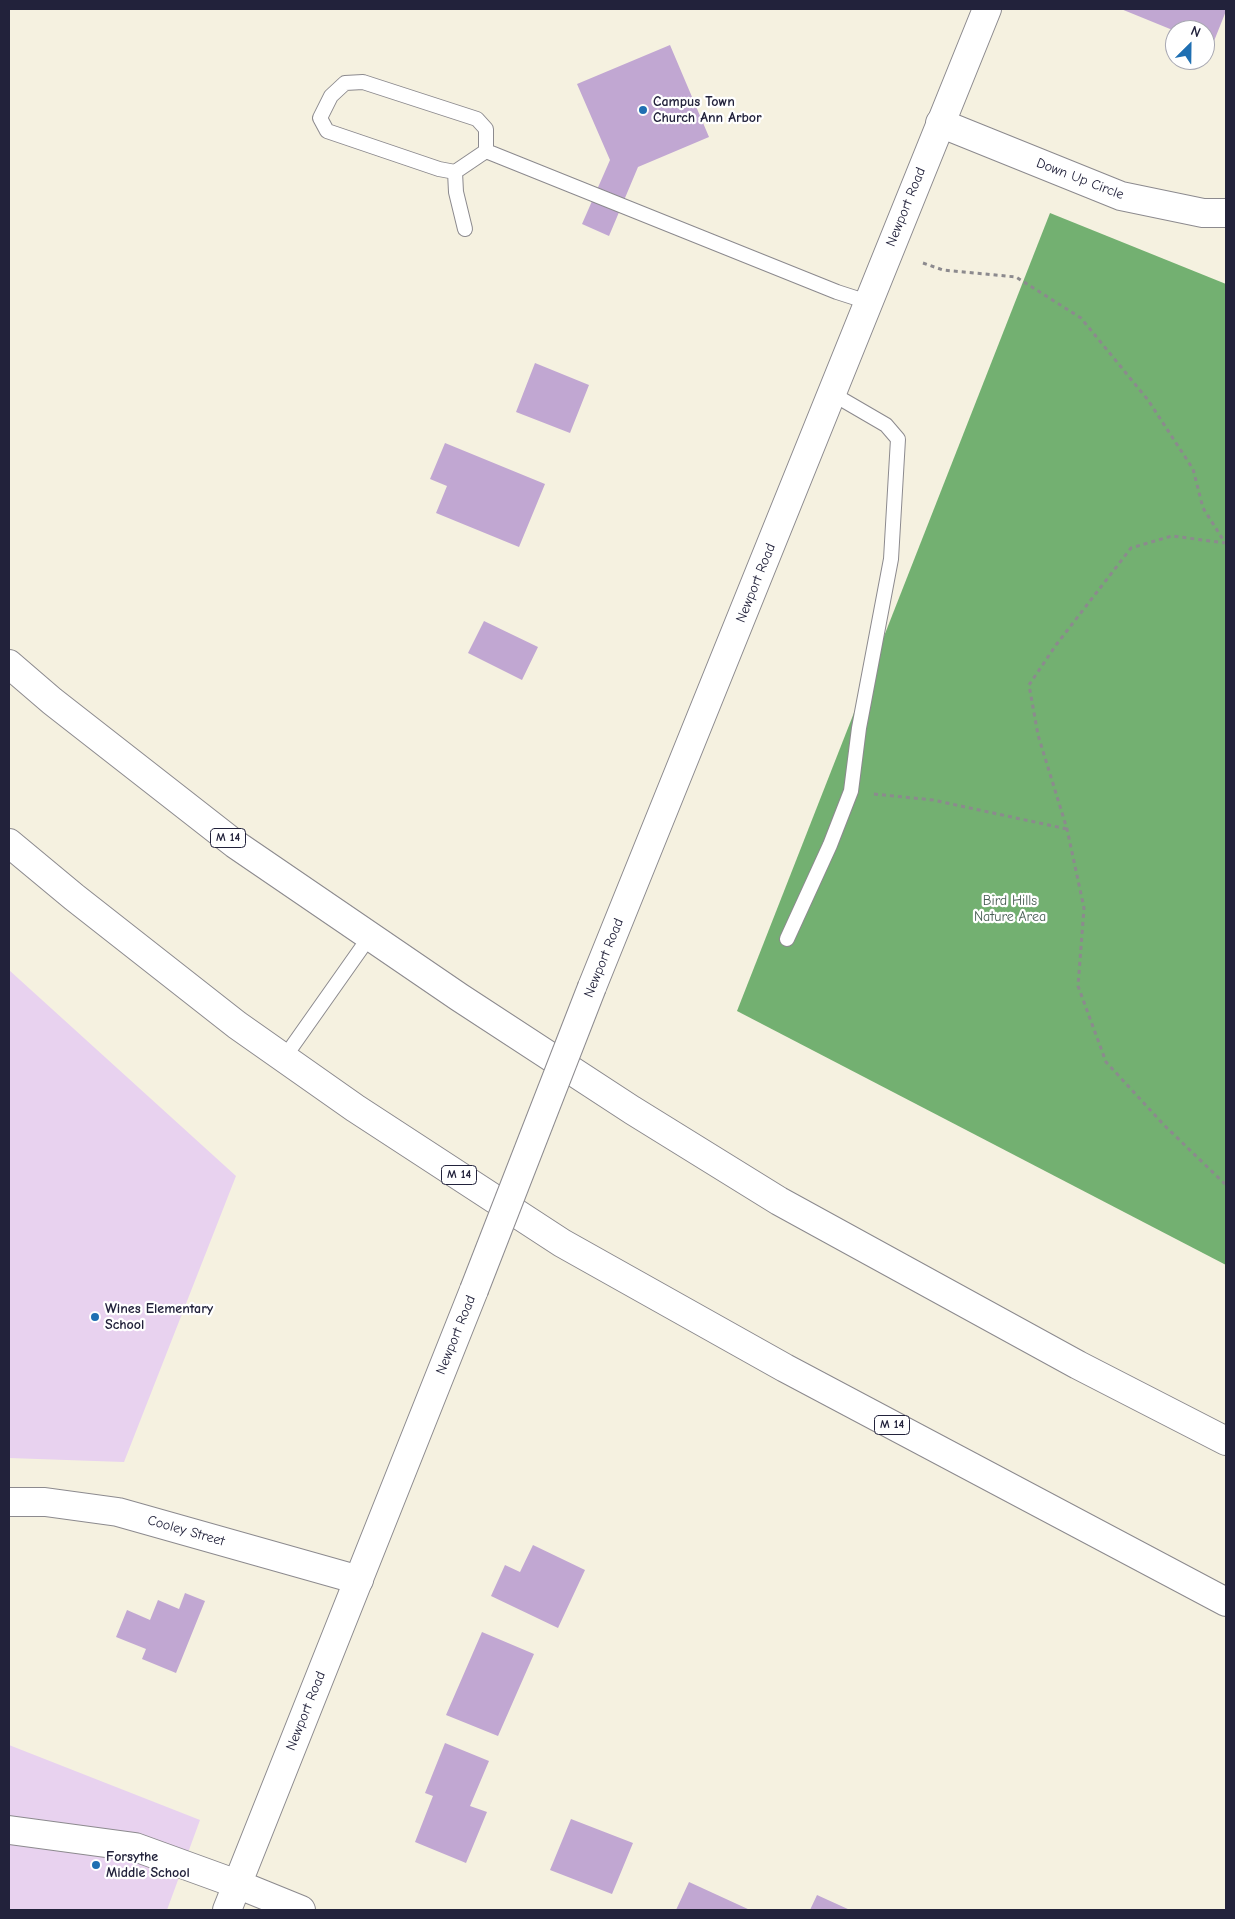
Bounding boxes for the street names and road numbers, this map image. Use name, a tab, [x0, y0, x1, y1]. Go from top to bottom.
street label: Down Up Circle	[1034, 155, 1126, 203]
street label: Newport Road	[882, 165, 930, 249]
street label: Newport Road	[732, 541, 780, 625]
road number: M 14	[210, 828, 246, 848]
street label: Newport Road	[580, 916, 628, 1000]
road number: M 14	[442, 1166, 476, 1184]
street label: Newport Road	[432, 1293, 480, 1377]
road number: M 14	[874, 1416, 910, 1434]
street label: Cooley Street	[145, 1512, 227, 1550]
street label: Newport Road	[282, 1669, 330, 1753]

